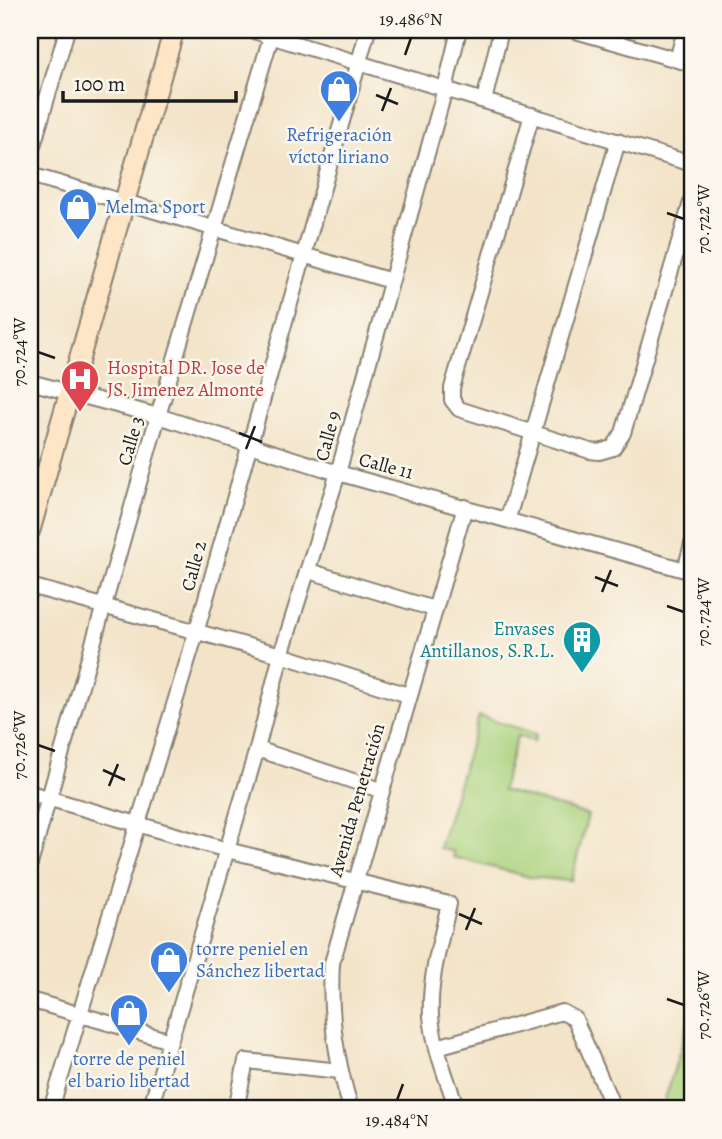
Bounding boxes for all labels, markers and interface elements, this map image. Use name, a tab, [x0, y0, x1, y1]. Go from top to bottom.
text: 19.486°N	[379, 7, 443, 31]
scale bar	[63, 60, 236, 104]
shop icon: Refrigeración víctor liriano	[318, 68, 360, 123]
text: 100 m	[74, 70, 125, 98]
place label: Refrigeración víctor liriano	[286, 122, 392, 170]
text: 70.722°W	[691, 184, 715, 254]
shop icon: Melma Sport	[57, 186, 99, 241]
place label: Melma Sport	[105, 194, 205, 220]
text: 70.724°W	[7, 317, 31, 387]
place label: Hospital DR. Jose de JS. Jimenez Almonte	[107, 355, 265, 403]
hospital icon: Hospital DR. Jose de JS. Jimenez Almonte	[59, 358, 101, 413]
street label: Calle 9	[309, 408, 347, 464]
street label: Calle 3	[112, 413, 150, 469]
street label: Calle 11	[356, 446, 417, 486]
street label: Calle 2	[175, 538, 213, 594]
text: 70.724°W	[691, 577, 715, 647]
place label: Envases Antillanos, S.R.L.	[419, 616, 555, 664]
building icon: Envases Antillanos, S.R.L.	[561, 619, 603, 674]
text: 70.726°W	[7, 710, 31, 780]
street label: Avenida Penetración	[322, 720, 391, 881]
place label: torre peniel en Sánchez libertad	[196, 936, 326, 984]
shop icon: torre peniel en Sánchez libertad	[148, 939, 190, 994]
text: 70.726°W	[691, 970, 715, 1040]
shop icon: torre de peniel el bario libertad	[108, 992, 150, 1047]
place label: torre de peniel el bario libertad	[68, 1046, 191, 1094]
text: 19.484°N	[365, 1108, 429, 1132]

